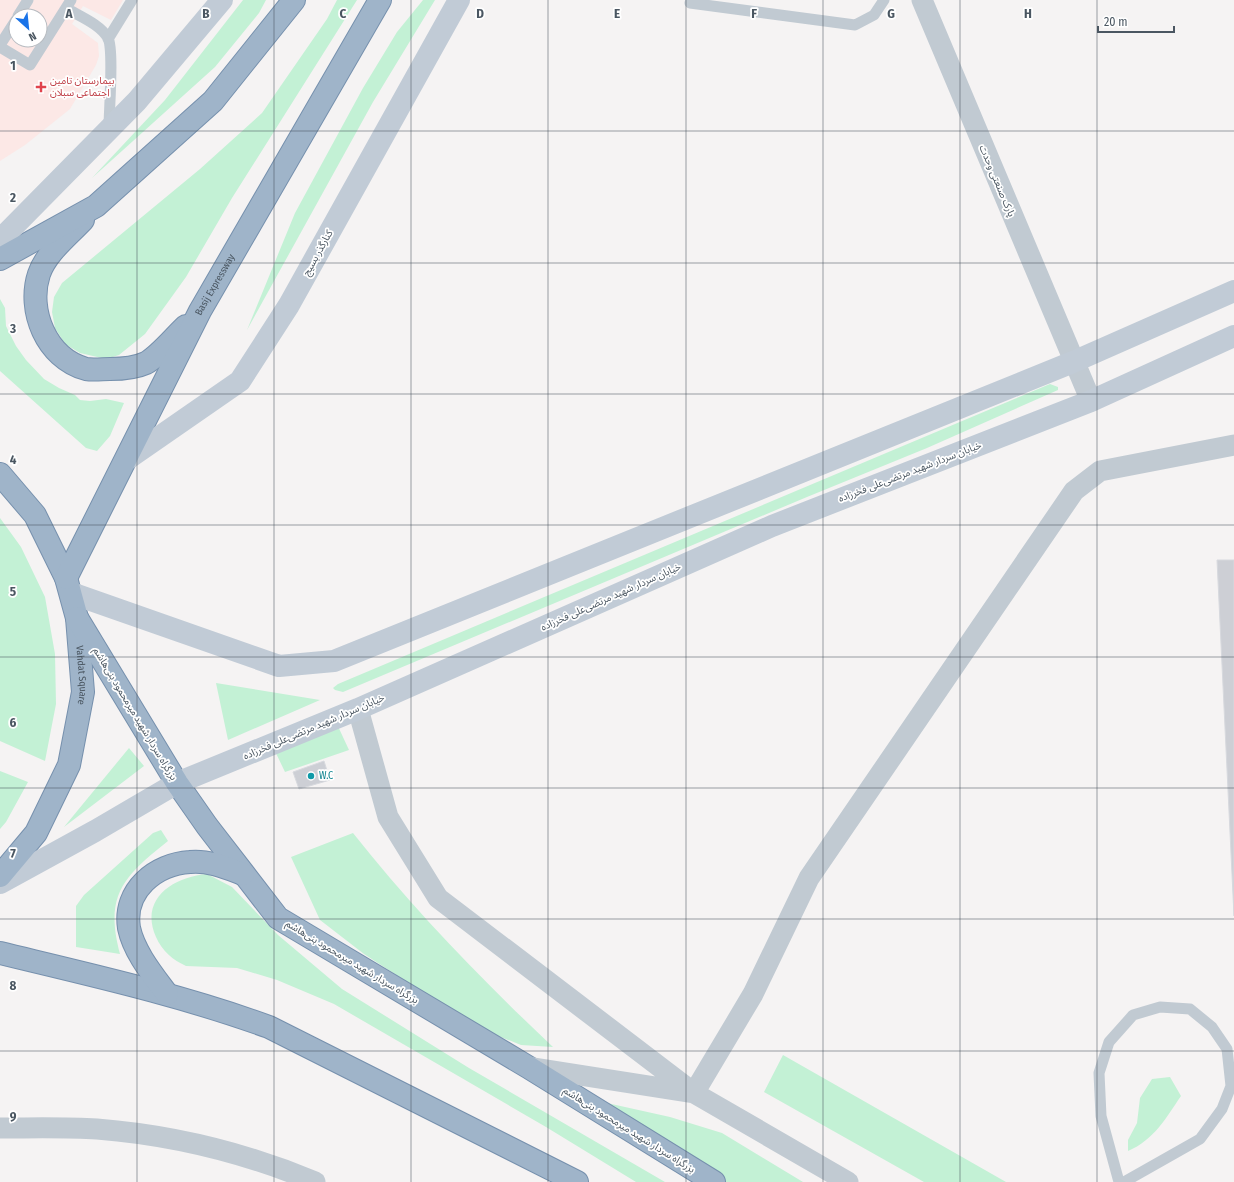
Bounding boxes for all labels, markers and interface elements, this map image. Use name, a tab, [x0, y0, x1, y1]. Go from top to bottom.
text: A	[64, 6, 73, 21]
text: B	[202, 6, 210, 21]
text: C	[340, 6, 347, 21]
text: D	[476, 6, 484, 21]
text: E	[614, 6, 620, 21]
text: F	[751, 6, 757, 21]
text: G	[887, 6, 895, 21]
text: H	[1024, 6, 1032, 21]
north arrow	[8, 8, 48, 48]
scale bar	[1098, 8, 1174, 34]
text: 20 m	[1104, 15, 1128, 29]
text: N	[26, 29, 38, 44]
text: 1	[10, 58, 16, 73]
place label: بیمارستان تامین اجتماعی سبلان	[50, 75, 115, 99]
marker: بیمارستان تامین اجتماعی سبلان	[35, 81, 47, 93]
street label: پارک صنعتی وحدت	[976, 143, 1018, 219]
text: 2	[9, 190, 16, 205]
street label: کنارگذر بسیج	[300, 227, 337, 279]
street label: Basij Expressway	[193, 252, 238, 317]
text: 3	[9, 321, 16, 336]
street label: خیابان سردار شهید مرتضی‌علی فخرزاده	[837, 439, 983, 505]
text: 4	[10, 452, 17, 467]
street label: خیابان سردار شهید مرتضی‌علی فخرزاده	[539, 561, 683, 633]
text: 5	[10, 584, 16, 599]
street label: Vahdat Square	[73, 645, 89, 706]
street label: بزرگراه سردار شهید میرمحمود بنی‌هاشم	[90, 645, 180, 783]
street label: خیابان سردار شهید مرتضی‌علی فخرزاده	[242, 692, 386, 762]
text: 6	[10, 715, 17, 730]
place label: W.C	[319, 770, 333, 782]
marker: W.C	[306, 771, 316, 781]
text: 7	[10, 846, 16, 861]
street label: بزرگراه سردار شهید میرمحمود بنی‌هاشم	[283, 917, 421, 1008]
text: 8	[10, 978, 17, 993]
street label: بزرگراه سردار شهید میرمحمود بنی‌هاشم	[560, 1084, 697, 1177]
text: 9	[10, 1109, 17, 1124]

